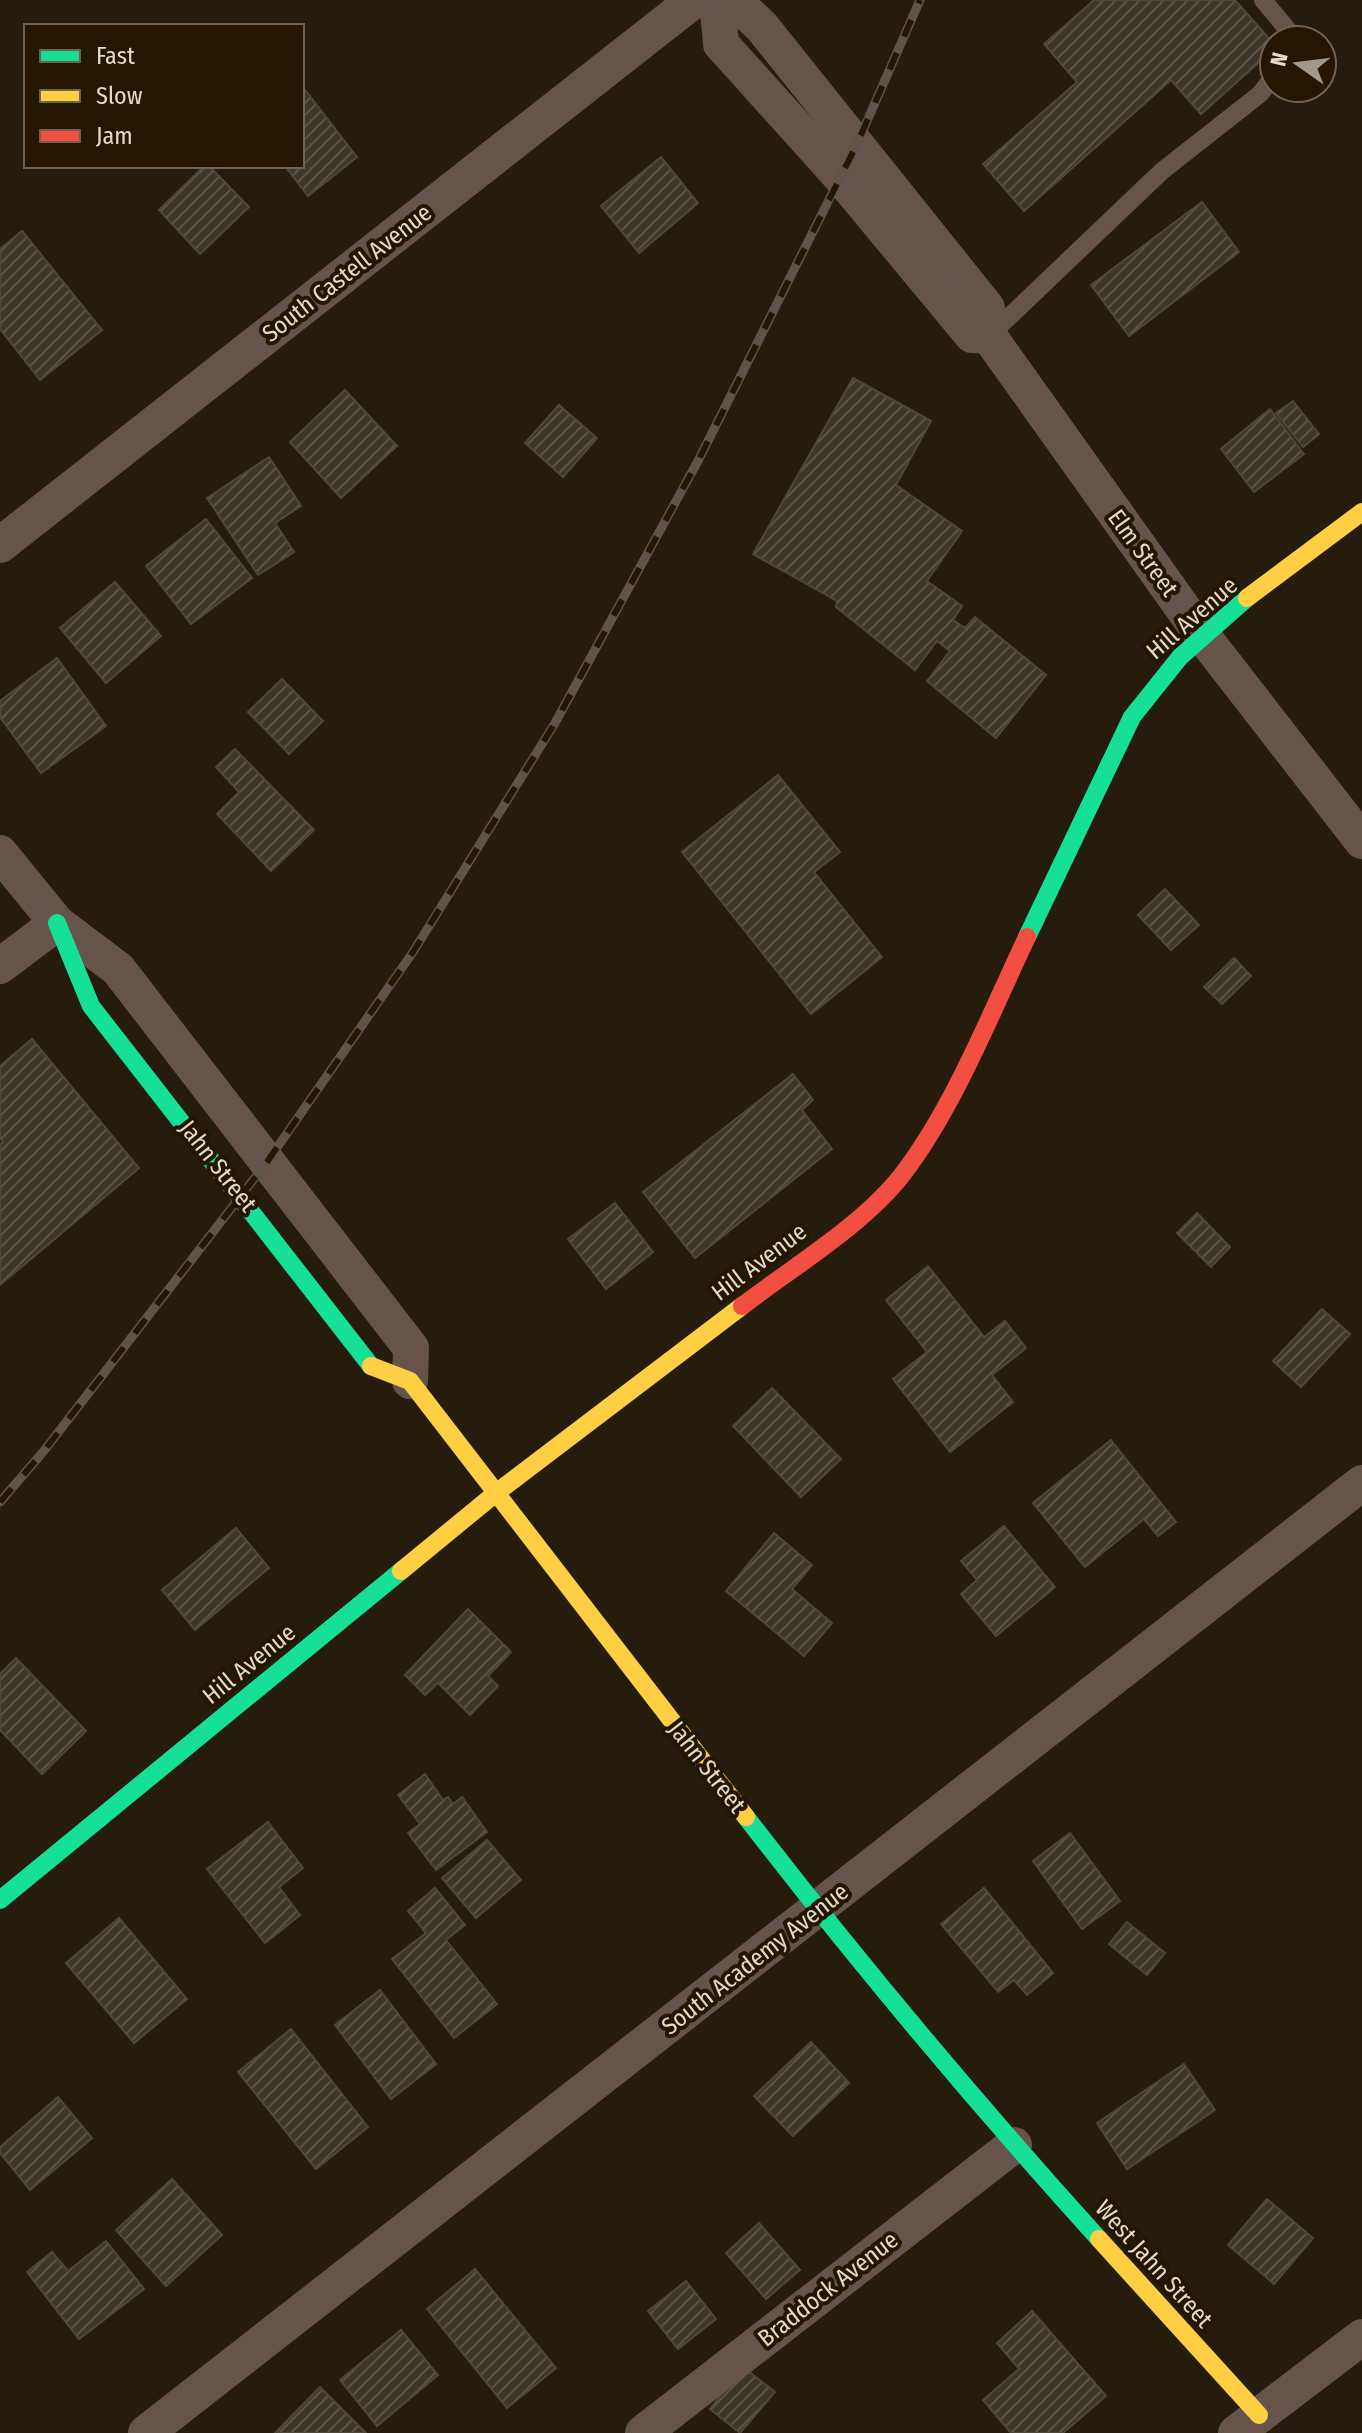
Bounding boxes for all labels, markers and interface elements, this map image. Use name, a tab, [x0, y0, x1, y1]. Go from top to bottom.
legend	[24, 24, 304, 168]
north arrow	[1258, 24, 1338, 104]
text: Fast	[96, 42, 135, 70]
text: N	[1264, 50, 1294, 69]
text: Slow	[96, 82, 143, 110]
text: Jam	[96, 122, 133, 150]
street label: South Castell Avenue	[257, 198, 437, 348]
street label: Elm Street	[1102, 504, 1184, 602]
street label: Hill Avenue	[1141, 571, 1243, 665]
street label: Jahn Street	[174, 1115, 262, 1217]
street label: Hill Avenue	[706, 1217, 812, 1307]
street label: Hill Avenue	[197, 1618, 301, 1710]
street label: Jahn Street	[663, 1716, 751, 1818]
street label: South Academy Avenue	[656, 1877, 854, 2041]
street label: West Jahn Street	[1090, 2195, 1219, 2334]
street label: Braddock Avenue	[752, 2226, 904, 2352]

